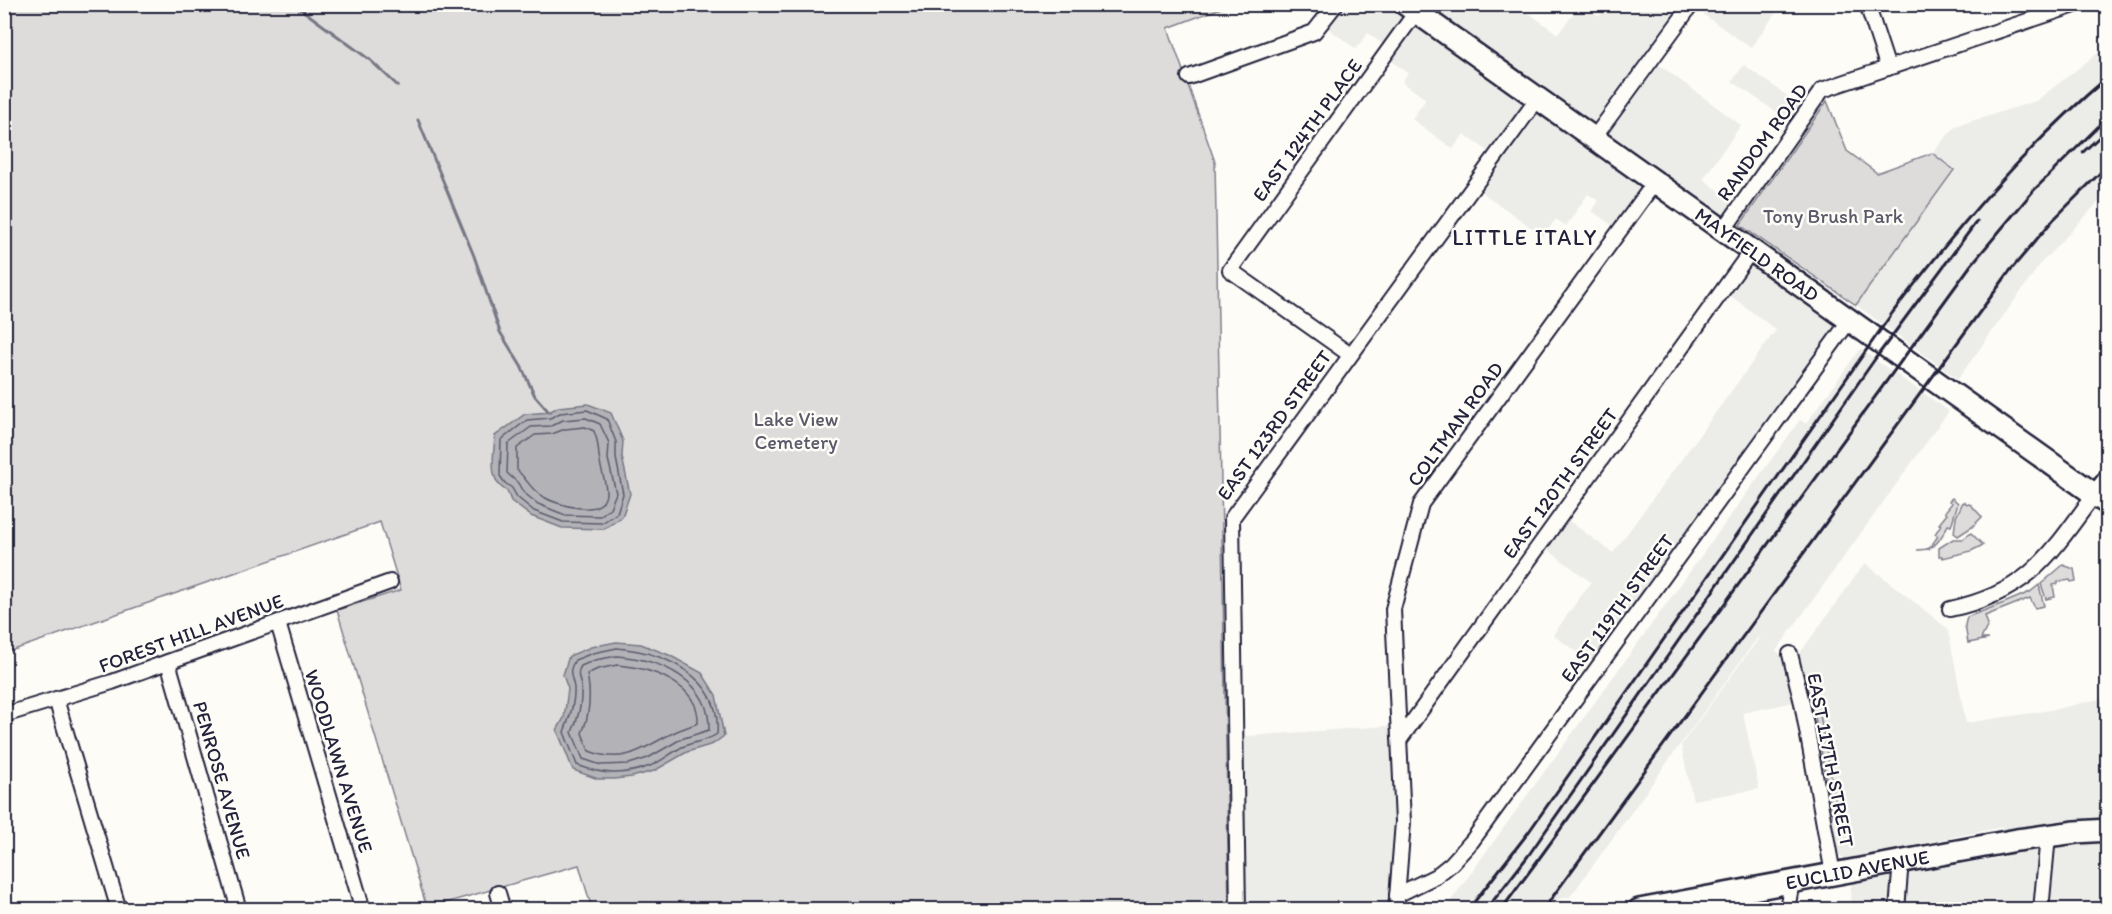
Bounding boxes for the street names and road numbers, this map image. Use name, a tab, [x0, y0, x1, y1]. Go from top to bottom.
street label: EAST 124TH PLACE	[1247, 54, 1367, 206]
street label: RANDOM ROAD	[1711, 79, 1813, 205]
street label: MAYFIELD ROAD	[1690, 202, 1824, 307]
street label: EAST 123RD STREET	[1212, 345, 1336, 505]
street label: COLTMAN ROAD	[1402, 357, 1508, 491]
street label: EAST 120TH STREET	[1497, 403, 1623, 563]
street label: EAST 119TH STREET	[1555, 529, 1679, 687]
street label: FOREST HILL AVENUE	[95, 588, 287, 678]
street label: WOODLAWN AVENUE	[300, 667, 378, 855]
street label: EAST 117TH STREET	[1802, 671, 1860, 849]
street label: PENROSE AVENUE	[188, 698, 256, 862]
street label: EUCLID AVENUE	[1784, 845, 1931, 895]

